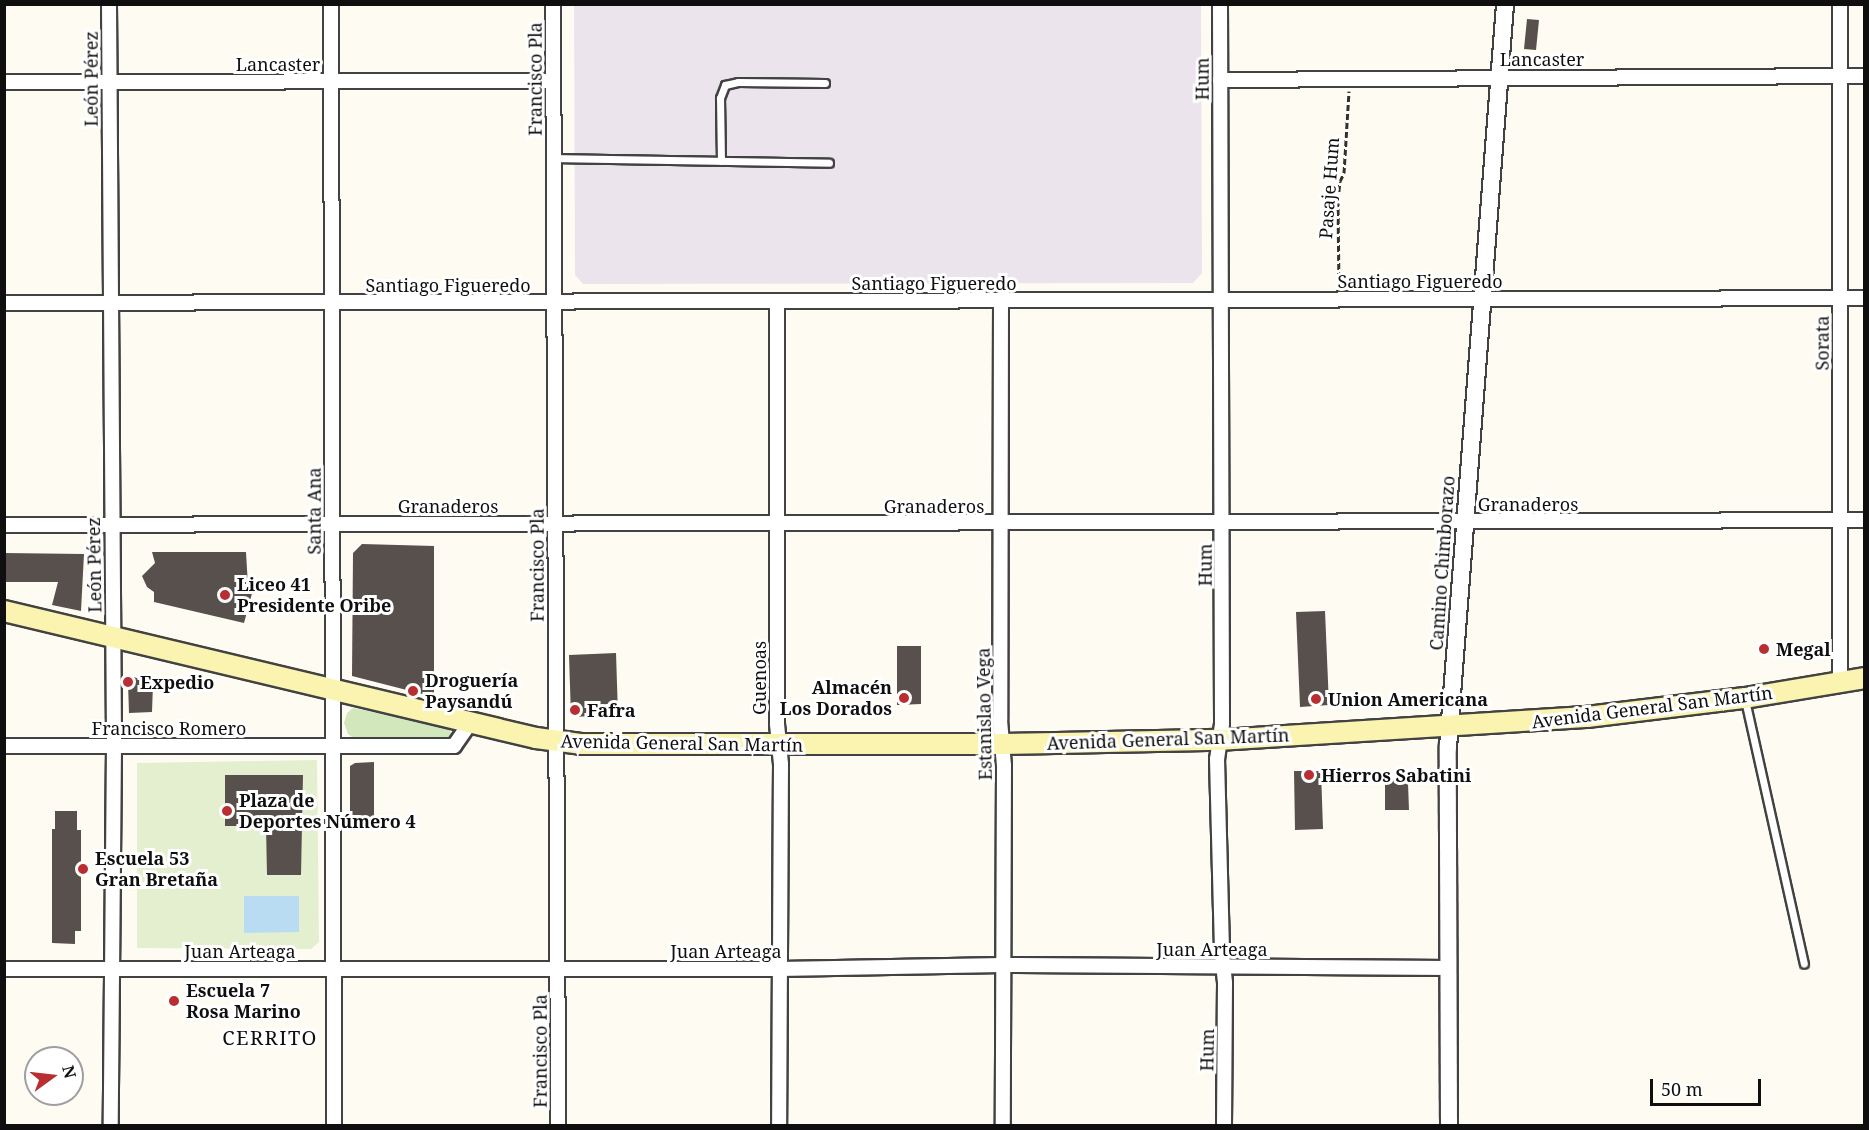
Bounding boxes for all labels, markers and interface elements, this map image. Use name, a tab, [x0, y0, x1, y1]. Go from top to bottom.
street label: Francisco Pla	[524, 22, 546, 136]
street label: León Pérez	[80, 31, 102, 127]
street label: Lancaster	[1500, 48, 1584, 70]
street label: Lancaster	[236, 53, 320, 75]
street label: Hum	[1191, 58, 1213, 100]
street label: Pasaje Hum	[1315, 137, 1343, 239]
street label: Santiago Figueredo	[1337, 270, 1503, 292]
street label: Santiago Figueredo	[851, 272, 1017, 294]
street label: Santiago Figueredo	[365, 274, 531, 296]
street label: Sorata	[1811, 316, 1833, 370]
street label: Santa Ana	[303, 467, 325, 555]
street label: Camino Chimborazo	[1425, 475, 1459, 651]
street label: Granaderos	[1478, 493, 1578, 515]
street label: Granaderos	[398, 495, 498, 517]
street label: Granaderos	[884, 495, 984, 517]
street label: Francisco Pla	[526, 508, 548, 622]
street label: León Pérez	[82, 517, 106, 613]
street label: Hum	[1194, 544, 1216, 586]
place label: Liceo 41 Presidente Oribe	[237, 574, 391, 616]
marker: Liceo 41 Presidente Oribe	[218, 588, 232, 602]
place label: Megal	[1776, 638, 1831, 660]
street label: Guenoas	[748, 641, 770, 715]
marker: Megal	[1757, 642, 1771, 656]
street label: Estanislao Vega	[972, 648, 996, 780]
place label: Droguería Paysandú	[425, 670, 518, 712]
place label: Expedio	[140, 671, 214, 693]
marker: Expedio	[121, 675, 135, 689]
place label: Almacén Los Dorados	[780, 677, 892, 720]
street label: Avenida General San Martín	[1530, 682, 1774, 732]
marker: Droguería Paysandú	[406, 684, 420, 698]
place label: Union Americana	[1328, 688, 1488, 710]
marker: Almacén Los Dorados	[897, 691, 911, 705]
marker: Union Americana	[1309, 692, 1323, 706]
place label: Fafra	[587, 699, 635, 721]
marker: Fafra	[568, 703, 582, 717]
street label: Francisco Romero	[92, 717, 246, 739]
street label: Avenida General San Martín	[1046, 724, 1290, 754]
street label: Avenida General San Martín	[561, 730, 803, 756]
place label: Hierros Sabatini	[1321, 764, 1471, 786]
marker: Hierros Sabatini	[1302, 768, 1316, 782]
place label: Plaza de Deportes Número 4	[239, 790, 416, 832]
marker: Plaza de Deportes Número 4	[220, 804, 234, 818]
place label: Escuela 53 Gran Bretaña	[95, 848, 218, 890]
marker: Escuela 53 Gran Bretaña	[76, 862, 90, 876]
street label: Juan Arteaga	[1156, 938, 1268, 960]
street label: Juan Arteaga	[184, 940, 296, 962]
street label: Juan Arteaga	[670, 940, 782, 962]
place label: Escuela 7 Rosa Marino	[186, 980, 301, 1022]
marker: Escuela 7 Rosa Marino	[167, 994, 181, 1008]
street label: Francisco Pla	[529, 994, 551, 1108]
district label: CERRITO	[222, 1025, 318, 1049]
street label: Hum	[1196, 1028, 1218, 1072]
north arrow	[24, 1046, 84, 1106]
text: N	[57, 1063, 82, 1081]
scale bar	[1653, 1067, 1764, 1105]
text: 50 m	[1661, 1077, 1703, 1101]

